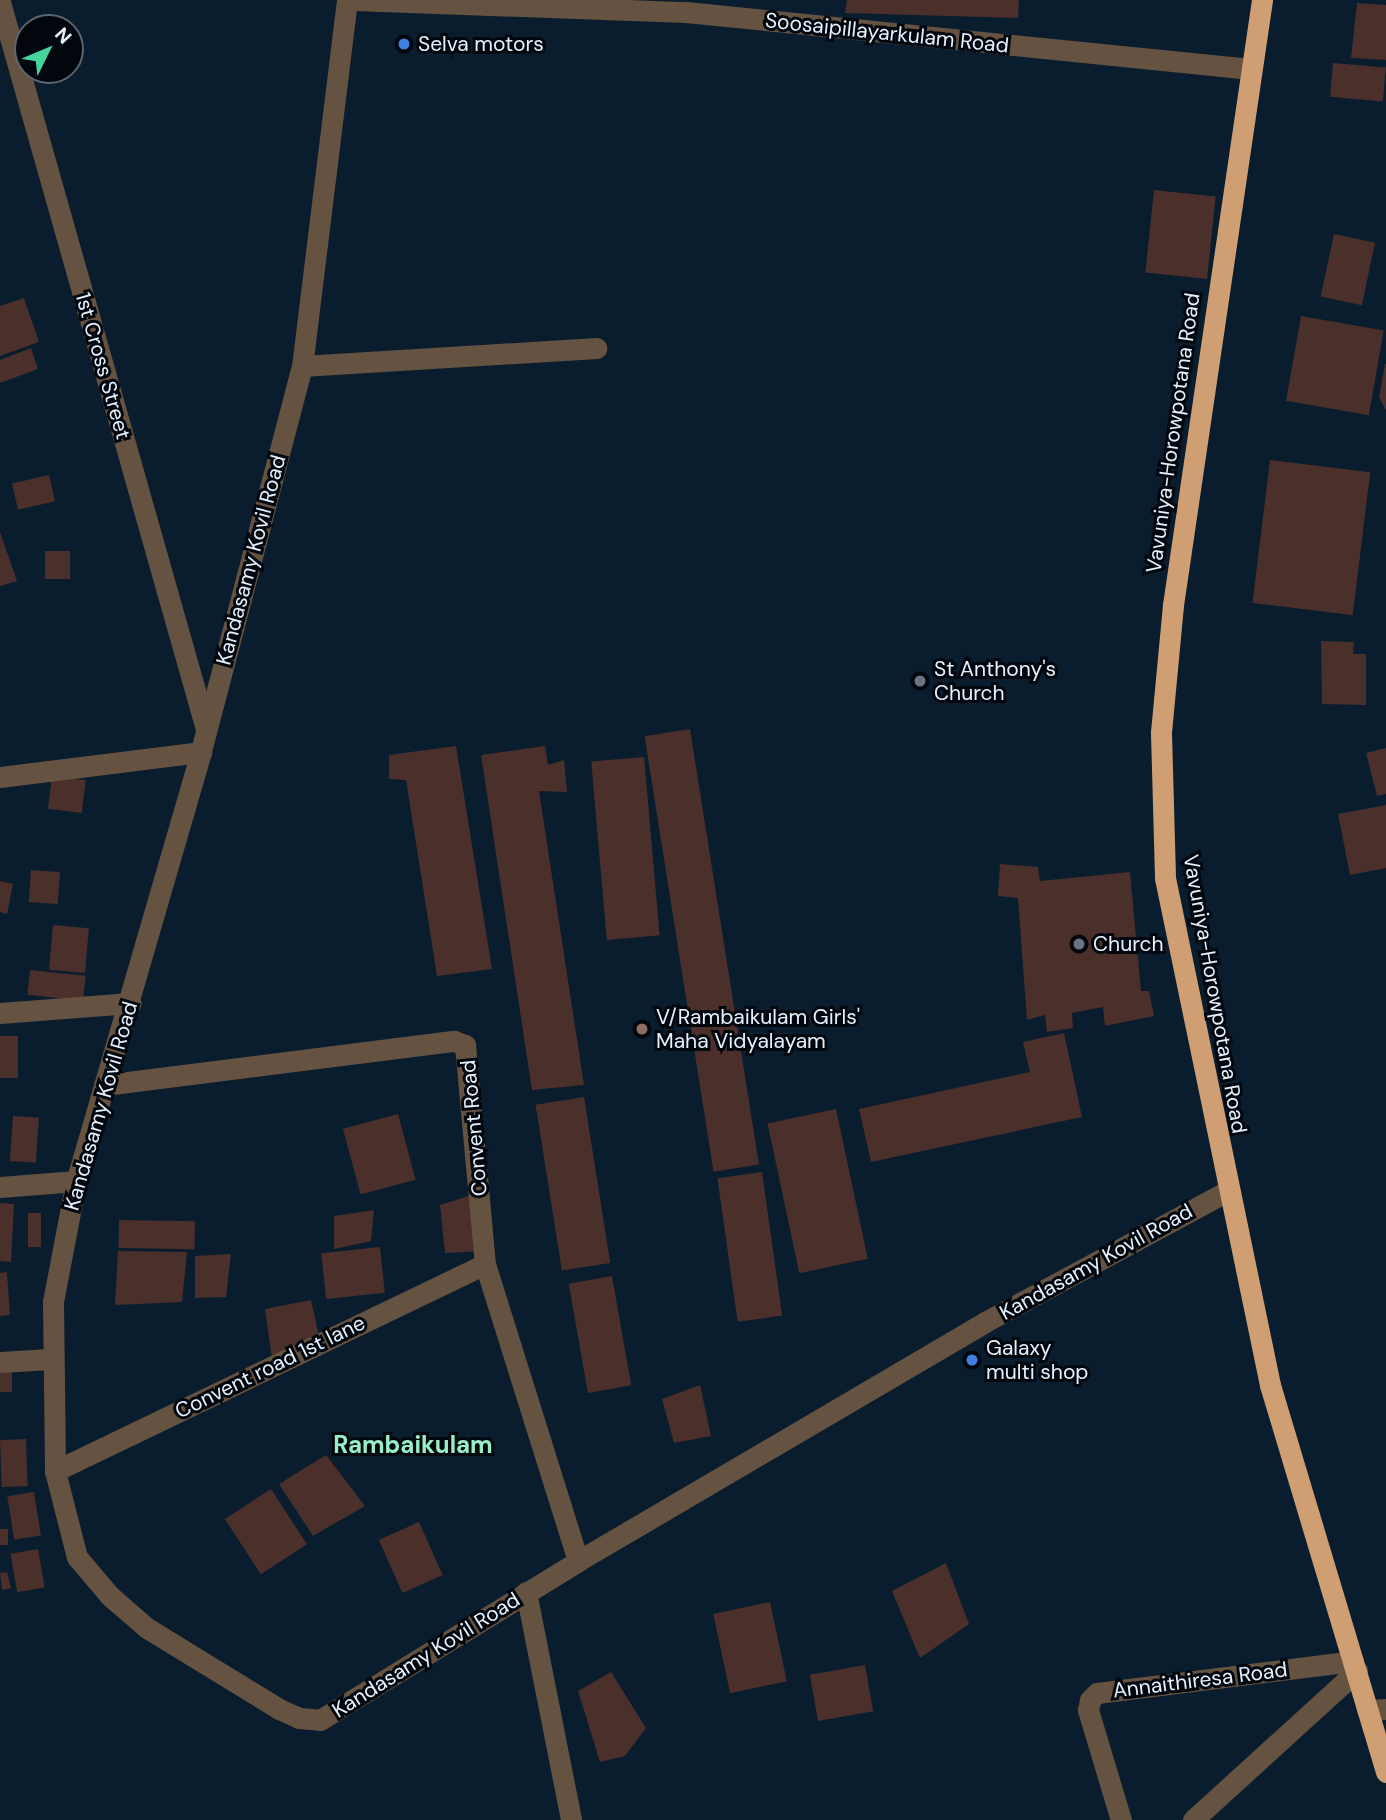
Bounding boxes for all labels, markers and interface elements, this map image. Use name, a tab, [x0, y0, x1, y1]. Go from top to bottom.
street label: Soosaipillayarkulam Road	[764, 8, 1010, 58]
north arrow	[14, 14, 84, 84]
text: N	[49, 22, 77, 49]
place label: Selva motors	[418, 31, 544, 57]
marker: Selva motors	[396, 36, 412, 52]
street label: 1st Cross Street	[70, 290, 136, 442]
street label: Vavuniya-Horowpotana Road	[1141, 291, 1205, 575]
street label: Kandasamy Kovil Road	[211, 452, 291, 668]
place label: St Anthony's Church	[934, 656, 1056, 706]
marker: St Anthony's Church	[912, 673, 928, 689]
street label: Vavuniya-Horowpotana Road	[1178, 853, 1252, 1135]
place label: Church	[1093, 931, 1164, 957]
marker: Church	[1071, 936, 1087, 952]
street label: Kandasamy Kovil Road	[59, 999, 143, 1213]
place label: V/Rambaikulam Girls' Maha Vidyalayam	[656, 1004, 860, 1054]
marker: V/Rambaikulam Girls' Maha Vidyalayam	[634, 1021, 650, 1037]
street label: Convent Road	[455, 1059, 493, 1197]
street label: Kandasamy Kovil Road	[995, 1199, 1197, 1325]
street label: Convent road 1st lane	[171, 1310, 369, 1424]
place label: Galaxy multi shop	[986, 1335, 1089, 1385]
marker: Galaxy multi shop	[964, 1352, 980, 1368]
district label: Rambaikulam	[333, 1431, 493, 1459]
street label: Kandasamy Kovil Road	[328, 1587, 524, 1723]
street label: Annaithiresa Road	[1111, 1657, 1289, 1703]

